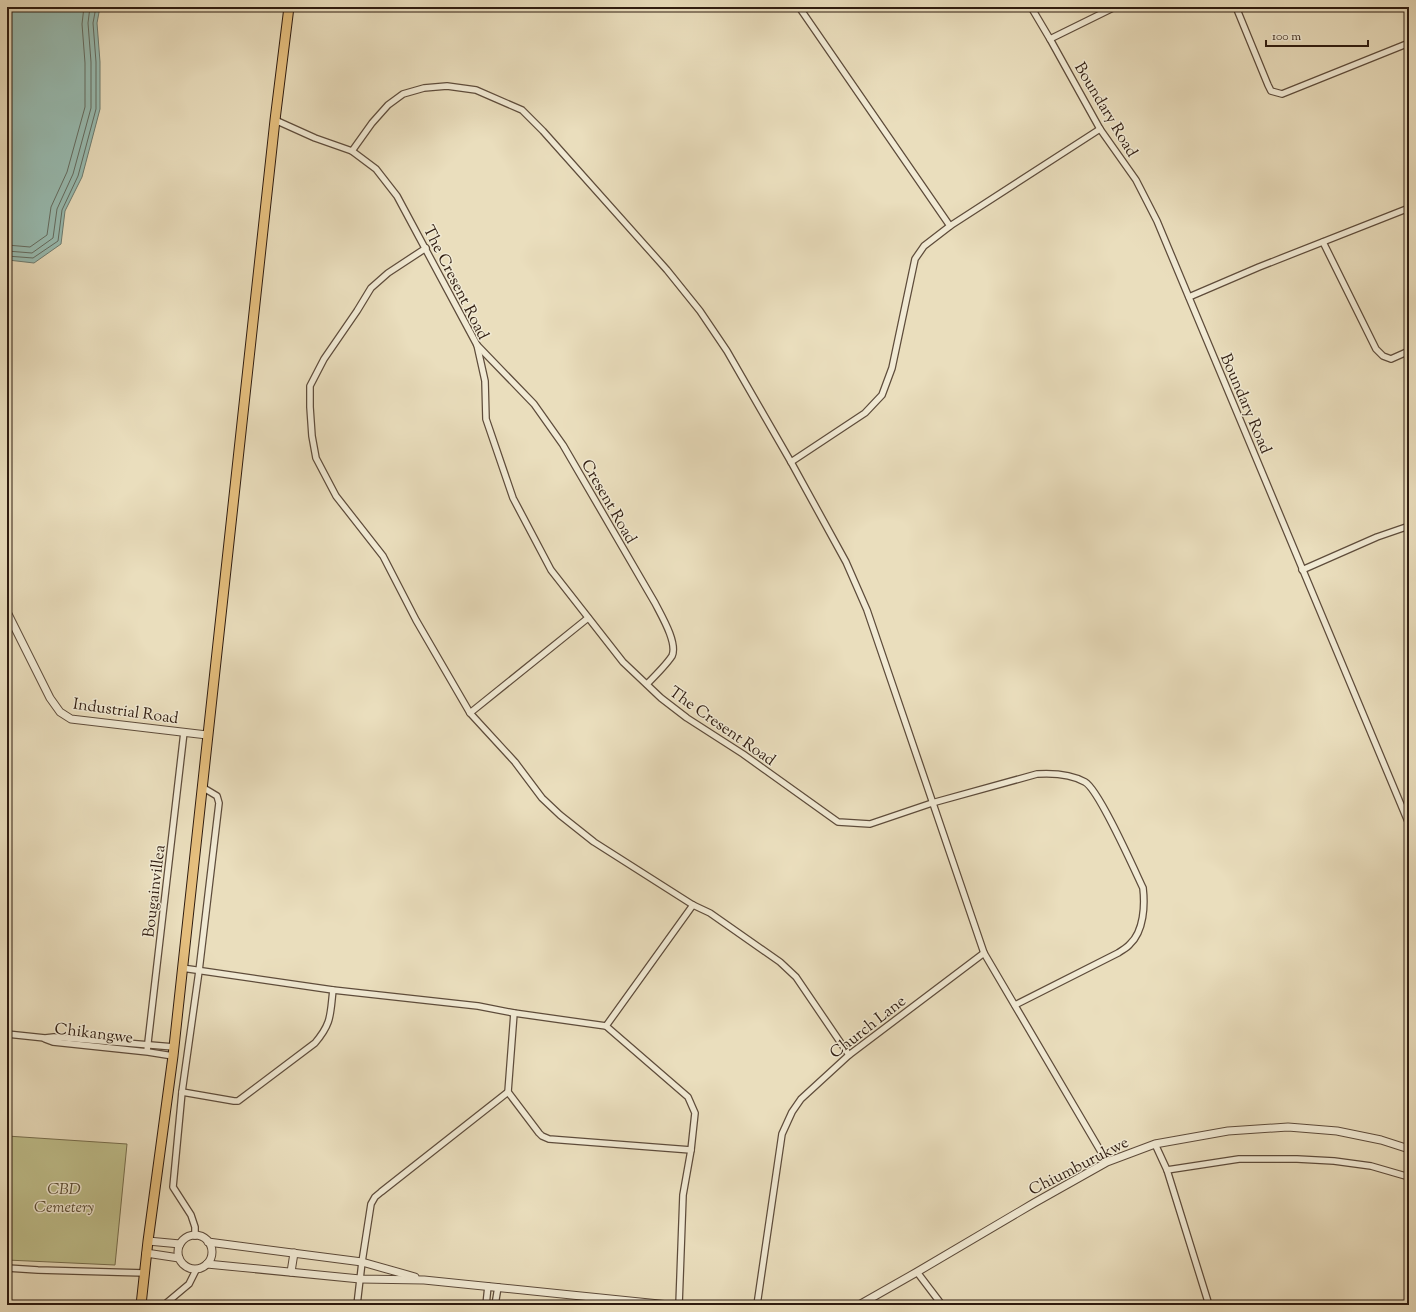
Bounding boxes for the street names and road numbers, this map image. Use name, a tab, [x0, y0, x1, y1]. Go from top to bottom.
street label: Boundary Road	[1067, 59, 1142, 162]
street label: The Cresent Road	[416, 222, 493, 344]
street label: Boundary Road	[1213, 350, 1276, 458]
street label: Cresent Road	[574, 456, 641, 549]
street label: The Cresent Road	[664, 682, 780, 772]
street label: Industrial Road	[71, 694, 180, 731]
street label: Bougainvillea	[138, 843, 173, 939]
street label: Church Lane	[826, 991, 912, 1065]
street label: Chikangwe	[53, 1018, 134, 1051]
street label: Chiumburukwe	[1025, 1132, 1133, 1202]

